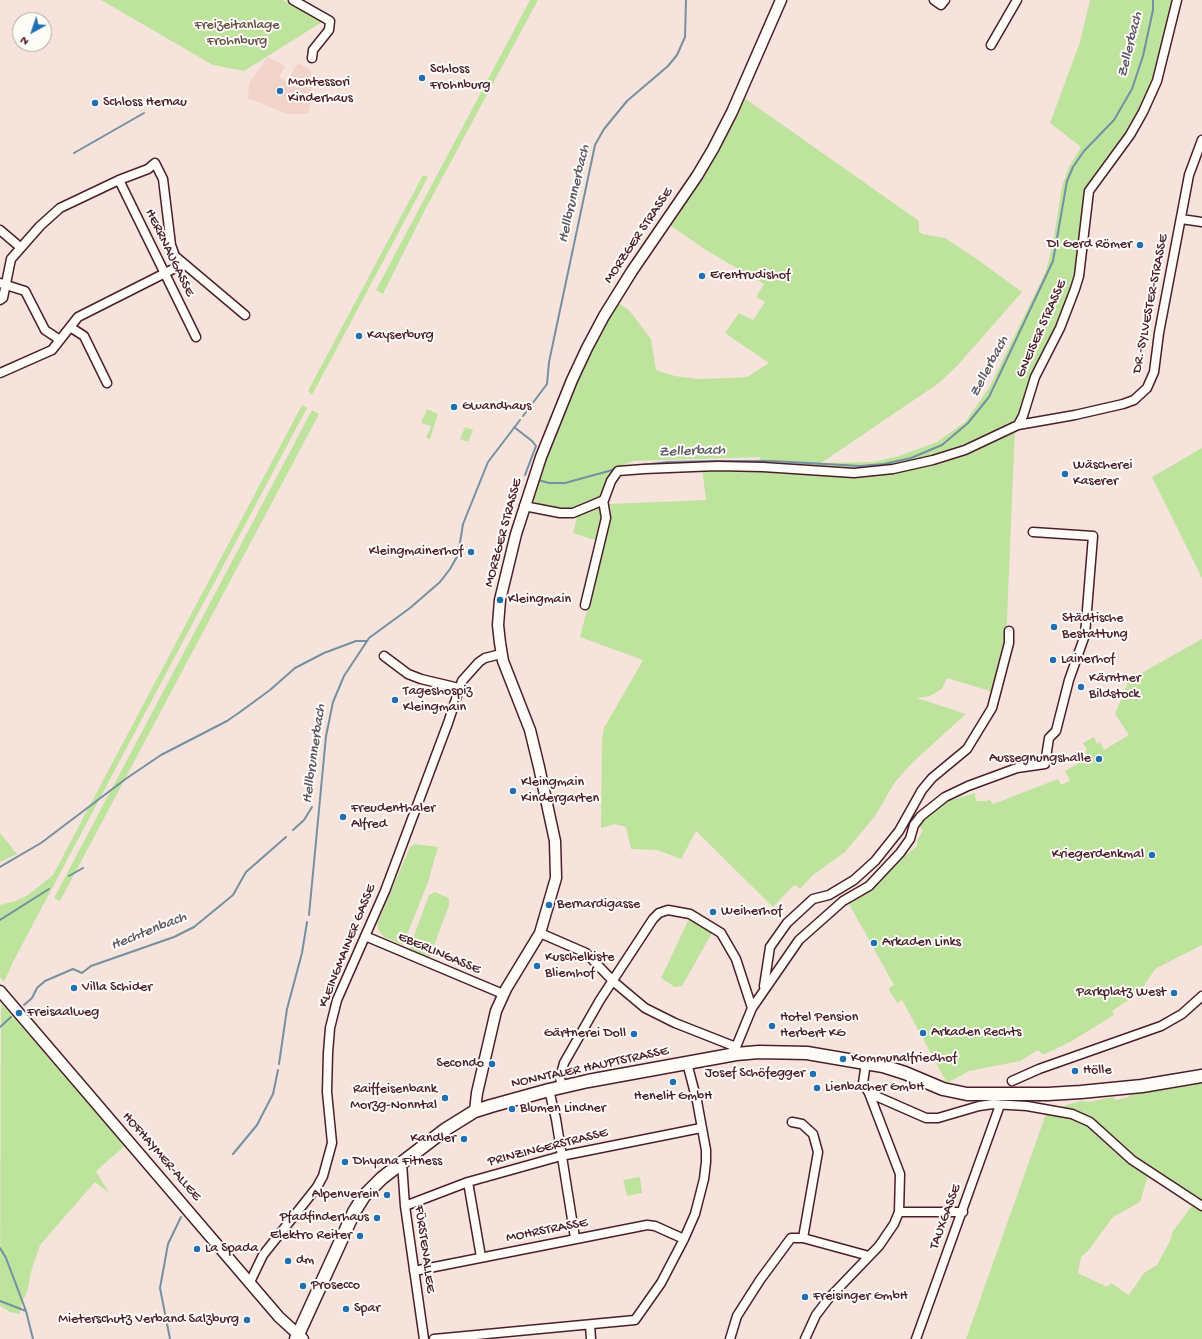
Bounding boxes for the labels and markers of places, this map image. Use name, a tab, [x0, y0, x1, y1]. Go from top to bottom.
place label: Schloss Frohnburg	[430, 62, 490, 94]
marker: Schloss Frohnburg	[417, 73, 427, 83]
place label: Montessori Kinderhaus	[288, 75, 353, 108]
marker: Montessori Kinderhaus	[275, 86, 285, 96]
place label: Schloss Hernau	[103, 95, 187, 111]
marker: Schloss Hernau	[90, 98, 100, 108]
place label: DI Gerd Römer	[1047, 237, 1132, 253]
marker: DI Gerd Römer	[1135, 240, 1145, 250]
place label: Erentrudishof	[710, 268, 790, 284]
marker: Erentrudishof	[697, 271, 707, 281]
place label: Kayserburg	[367, 328, 434, 344]
marker: Kayserburg	[354, 331, 364, 341]
place label: Gwandhaus	[462, 399, 531, 415]
marker: Gwandhaus	[449, 402, 459, 412]
place label: Wäscherei Kaserer	[1073, 458, 1133, 490]
marker: Wäscherei Kaserer	[1060, 469, 1070, 479]
place label: Kleingmainerhof	[369, 544, 463, 560]
marker: Kleingmainerhof	[466, 547, 476, 557]
place label: Kleingmain	[508, 592, 571, 608]
marker: Kleingmain	[495, 595, 505, 605]
place label: Städtische Bestattung	[1062, 611, 1128, 644]
marker: Städtische Bestattung	[1049, 622, 1059, 632]
place label: Lainerhof	[1061, 652, 1115, 668]
marker: Lainerhof	[1048, 655, 1058, 665]
place label: Kärntner Bildstock	[1089, 671, 1141, 704]
marker: Kärntner Bildstock	[1076, 682, 1086, 692]
place label: Tageshospiz Kleingmain	[403, 684, 473, 716]
marker: Tageshospiz Kleingmain	[390, 695, 400, 705]
place label: Aussegnungshalle	[989, 751, 1091, 767]
marker: Aussegnungshalle	[1094, 754, 1104, 764]
place label: Kleingmain Kindergarten	[521, 775, 599, 808]
marker: Kleingmain Kindergarten	[508, 786, 518, 796]
place label: Freudenthaler Alfred	[351, 801, 435, 834]
marker: Freudenthaler Alfred	[338, 812, 348, 822]
place label: Kriegerdenkmal	[1052, 847, 1144, 863]
marker: Kriegerdenkmal	[1147, 850, 1157, 860]
place label: Bernardigasse	[557, 897, 640, 913]
marker: Bernardigasse	[544, 900, 554, 910]
place label: Weiherhof	[721, 904, 782, 920]
marker: Weiherhof	[708, 907, 718, 917]
place label: Arkaden Links	[882, 935, 961, 951]
marker: Arkaden Links	[869, 938, 879, 948]
place label: Kuschelkiste Bliemhof	[545, 950, 614, 982]
marker: Kuschelkiste Bliemhof	[532, 961, 542, 971]
place label: Villa Schider	[82, 980, 152, 996]
marker: Villa Schider	[69, 983, 79, 993]
place label: Parkplatz West	[1076, 985, 1166, 1001]
marker: Parkplatz West	[1169, 988, 1179, 998]
place label: Freisaalweg	[27, 1005, 99, 1021]
marker: Freisaalweg	[14, 1008, 24, 1018]
place label: Hotel Pension Herbert KG	[780, 1010, 858, 1042]
marker: Hotel Pension Herbert KG	[767, 1021, 777, 1031]
place label: Arkaden Rechts	[931, 1025, 1021, 1041]
place label: Gärtnerei Doll	[544, 1026, 626, 1042]
marker: Arkaden Rechts	[918, 1028, 928, 1038]
marker: Gärtnerei Doll	[629, 1029, 639, 1039]
place label: Kommunalfriedhof	[851, 1051, 957, 1067]
marker: Kommunalfriedhof	[838, 1054, 848, 1064]
place label: Secondo	[436, 1056, 484, 1072]
marker: Secondo	[487, 1059, 497, 1069]
place label: Hölle	[1083, 1063, 1112, 1079]
place label: Josef Schöfegger	[705, 1066, 805, 1082]
marker: Hölle	[1070, 1066, 1080, 1076]
marker: Josef Schöfegger	[808, 1069, 818, 1079]
marker: Henelit GmbH	[668, 1077, 678, 1087]
place label: Lienbacher GmbH	[825, 1080, 924, 1096]
place label: Raiffeisenbank Morzg-Nonntal	[350, 1082, 437, 1114]
marker: Lienbacher GmbH	[812, 1083, 822, 1093]
place label: Henelit GmbH	[634, 1089, 712, 1105]
marker: Raiffeisenbank Morzg-Nonntal	[440, 1093, 450, 1103]
place label: Blumen Lindner	[520, 1101, 606, 1117]
marker: Blumen Lindner	[507, 1104, 517, 1114]
place label: Kandler	[410, 1131, 456, 1147]
marker: Kandler	[459, 1134, 469, 1144]
place label: Dhyana Fitness	[353, 1154, 442, 1170]
marker: Dhyana Fitness	[340, 1157, 350, 1167]
place label: Alpenverein	[312, 1187, 379, 1203]
marker: Alpenverein	[382, 1190, 392, 1200]
place label: Pfadfinderhaus	[280, 1210, 369, 1226]
marker: Pfadfinderhaus	[372, 1213, 382, 1223]
place label: Elektro Reiter	[270, 1228, 352, 1244]
marker: Elektro Reiter	[355, 1231, 365, 1241]
place label: La Spada	[205, 1241, 258, 1257]
marker: La Spada	[192, 1244, 202, 1254]
place label: dm	[296, 1253, 314, 1269]
marker: dm	[283, 1256, 293, 1266]
place label: Prosecco	[311, 1278, 360, 1294]
marker: Prosecco	[298, 1281, 308, 1291]
place label: Freisinger GmbH	[813, 1289, 908, 1305]
marker: Freisinger GmbH	[800, 1292, 810, 1302]
place label: Spar	[354, 1301, 380, 1317]
marker: Spar	[341, 1304, 351, 1314]
place label: Mieterschutz Verband Salzburg	[58, 1312, 239, 1328]
marker: Mieterschutz Verband Salzburg	[242, 1315, 252, 1325]

